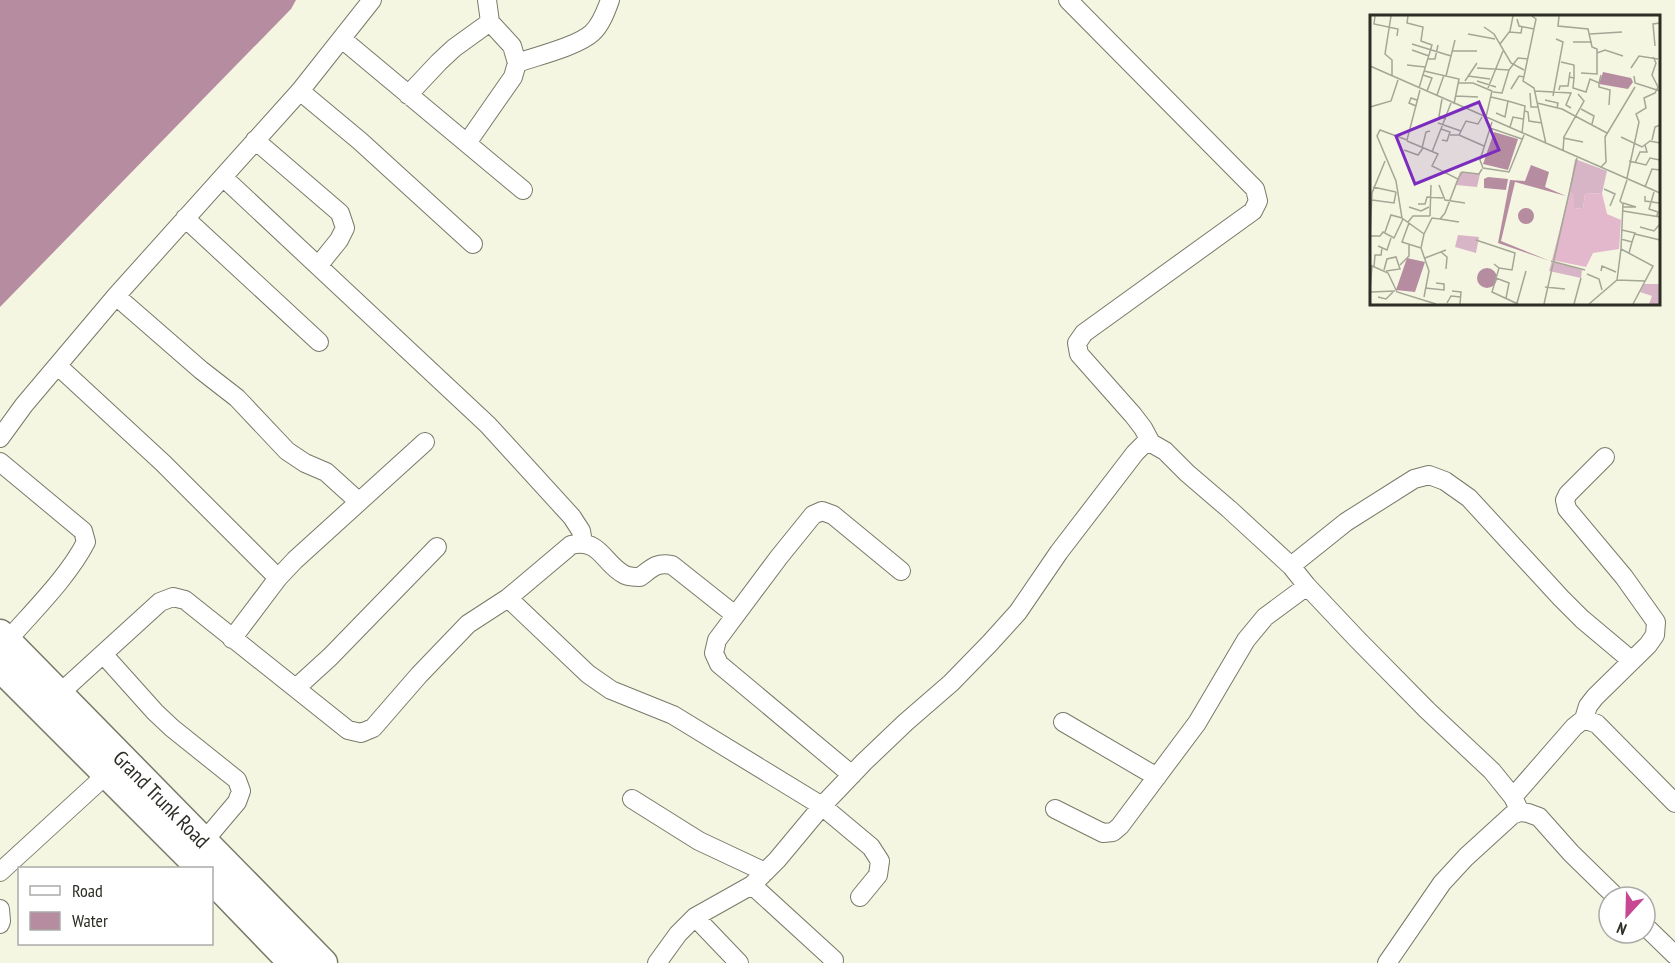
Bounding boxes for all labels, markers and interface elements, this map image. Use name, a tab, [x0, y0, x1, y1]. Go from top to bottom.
inset map	[1370, 15, 1660, 304]
street label: Grand Trunk Road	[108, 744, 216, 853]
legend	[18, 867, 213, 945]
text: Road	[72, 879, 103, 902]
north arrow	[1597, 885, 1657, 945]
text: Water	[72, 909, 108, 932]
text: N	[1614, 918, 1629, 940]

